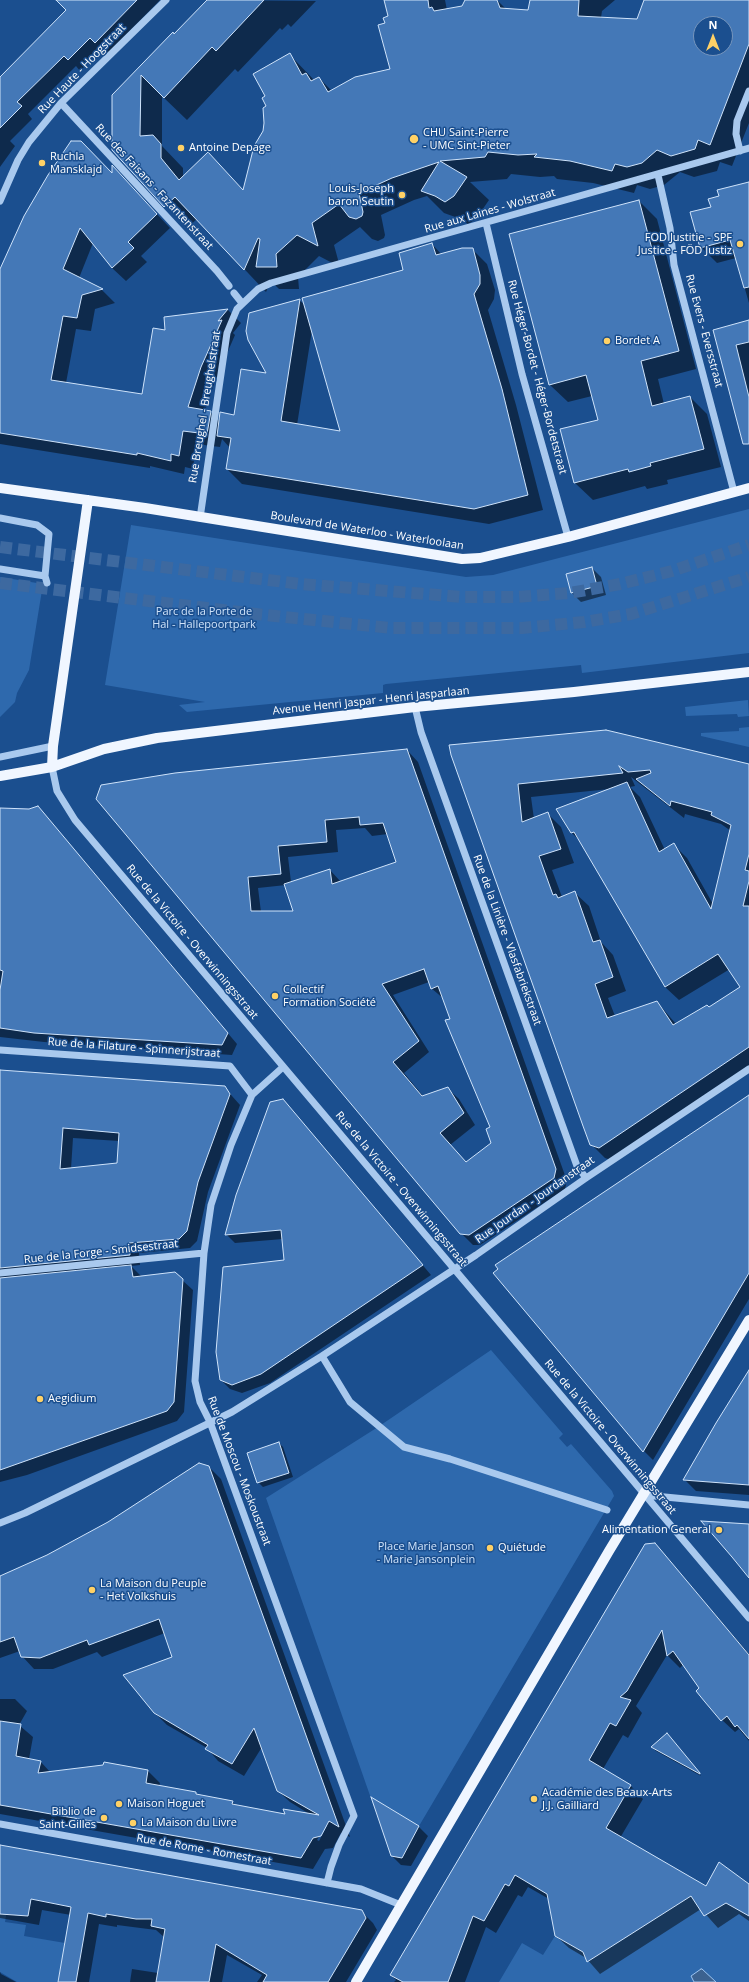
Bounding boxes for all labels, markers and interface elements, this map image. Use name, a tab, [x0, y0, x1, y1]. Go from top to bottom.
north arrow	[693, 16, 733, 56]
text: N	[709, 17, 717, 32]
street label: Rue Haute - Hoogstraat	[36, 21, 128, 117]
street label: Rue des Faisans - Fazantenstraat	[92, 121, 216, 253]
place label: CHU Saint-Pierre - UMC Sint-Pieter	[423, 126, 510, 152]
marker: CHU Saint-Pierre - UMC Sint-Pieter	[408, 133, 420, 145]
place label: Antoine Depage	[189, 141, 271, 155]
marker: Antoine Depage	[176, 143, 186, 153]
place label: Ruchla Mansklajd	[50, 150, 102, 176]
marker: Ruchla Mansklajd	[37, 158, 47, 168]
place label: Louis-Joseph baron Seutin	[328, 182, 394, 208]
street label: Rue aux Laines - Wolstraat	[423, 186, 557, 236]
marker: Louis-Joseph baron Seutin	[397, 190, 407, 200]
place label: FOD Justitie - SPF Justice - FÖD Justiz	[638, 231, 732, 257]
marker: FOD Justitie - SPF Justice - FÖD Justiz	[735, 239, 745, 249]
street label: Rue Evers - Eversstraat	[683, 273, 725, 389]
street label: Rue Héger-Bordet - Héger-Bordetstraat	[505, 278, 569, 476]
street label: Rue Breughel - Breughelstraat	[186, 330, 224, 484]
place label: Bordet A	[615, 334, 660, 348]
marker: Bordet A	[602, 336, 612, 346]
street label: Boulevard de Waterloo - Waterloolaan	[269, 509, 465, 553]
park label: Parc de la Porte de Hal - Hallepoortpark	[152, 605, 256, 631]
street label: Avenue Henri Jaspar - Henri Jasparlaan	[272, 684, 470, 718]
street label: Rue de la Linière - Vlasfabriekstraat	[470, 853, 544, 1027]
street label: Rue de la Victoire - Overwinningsstraat	[123, 862, 261, 1022]
place label: Collectif Formation Société	[283, 983, 376, 1009]
marker: Collectif Formation Société	[270, 991, 280, 1001]
street label: Rue de la Filature - Spinnerijstraat	[47, 1035, 221, 1061]
street label: Rue de la Victoire - Overwinningsstraat	[332, 1109, 470, 1269]
street label: Rue Jourdan - Jourdanstraat	[473, 1154, 597, 1246]
street label: Rue de la Forge - Smidsestraat	[23, 1237, 179, 1267]
street label: Rue de la Victoire - Overwinningsstraat	[541, 1357, 679, 1517]
place label: Aegidium	[48, 1392, 96, 1406]
marker: Aegidium	[35, 1394, 45, 1404]
street label: Rue de Moscou - Moskoustraat	[204, 1395, 274, 1547]
place label: Alimentation General	[602, 1523, 711, 1537]
marker: Alimentation General	[714, 1525, 724, 1535]
park label: Place Marie Janson - Marie Jansonplein	[377, 1540, 475, 1566]
place label: Quiétude	[498, 1541, 546, 1555]
marker: Quiétude	[485, 1543, 495, 1553]
place label: La Maison du Peuple - Het Volkshuis	[100, 1577, 207, 1603]
marker: La Maison du Peuple - Het Volkshuis	[87, 1585, 97, 1595]
place label: Académie des Beaux-Arts J.J. Gailliard	[542, 1786, 672, 1812]
marker: Académie des Beaux-Arts J.J. Gailliard	[529, 1794, 539, 1804]
place label: Maison Hoguet	[127, 1797, 205, 1811]
marker: Maison Hoguet	[114, 1799, 124, 1809]
place label: Biblio de Saint-Gilles	[39, 1805, 96, 1831]
marker: Biblio de Saint-Gilles	[99, 1813, 109, 1823]
place label: La Maison du Livre	[141, 1816, 237, 1830]
marker: La Maison du Livre	[128, 1818, 138, 1828]
street label: Rue de Rome - Romestraat	[135, 1832, 273, 1868]

